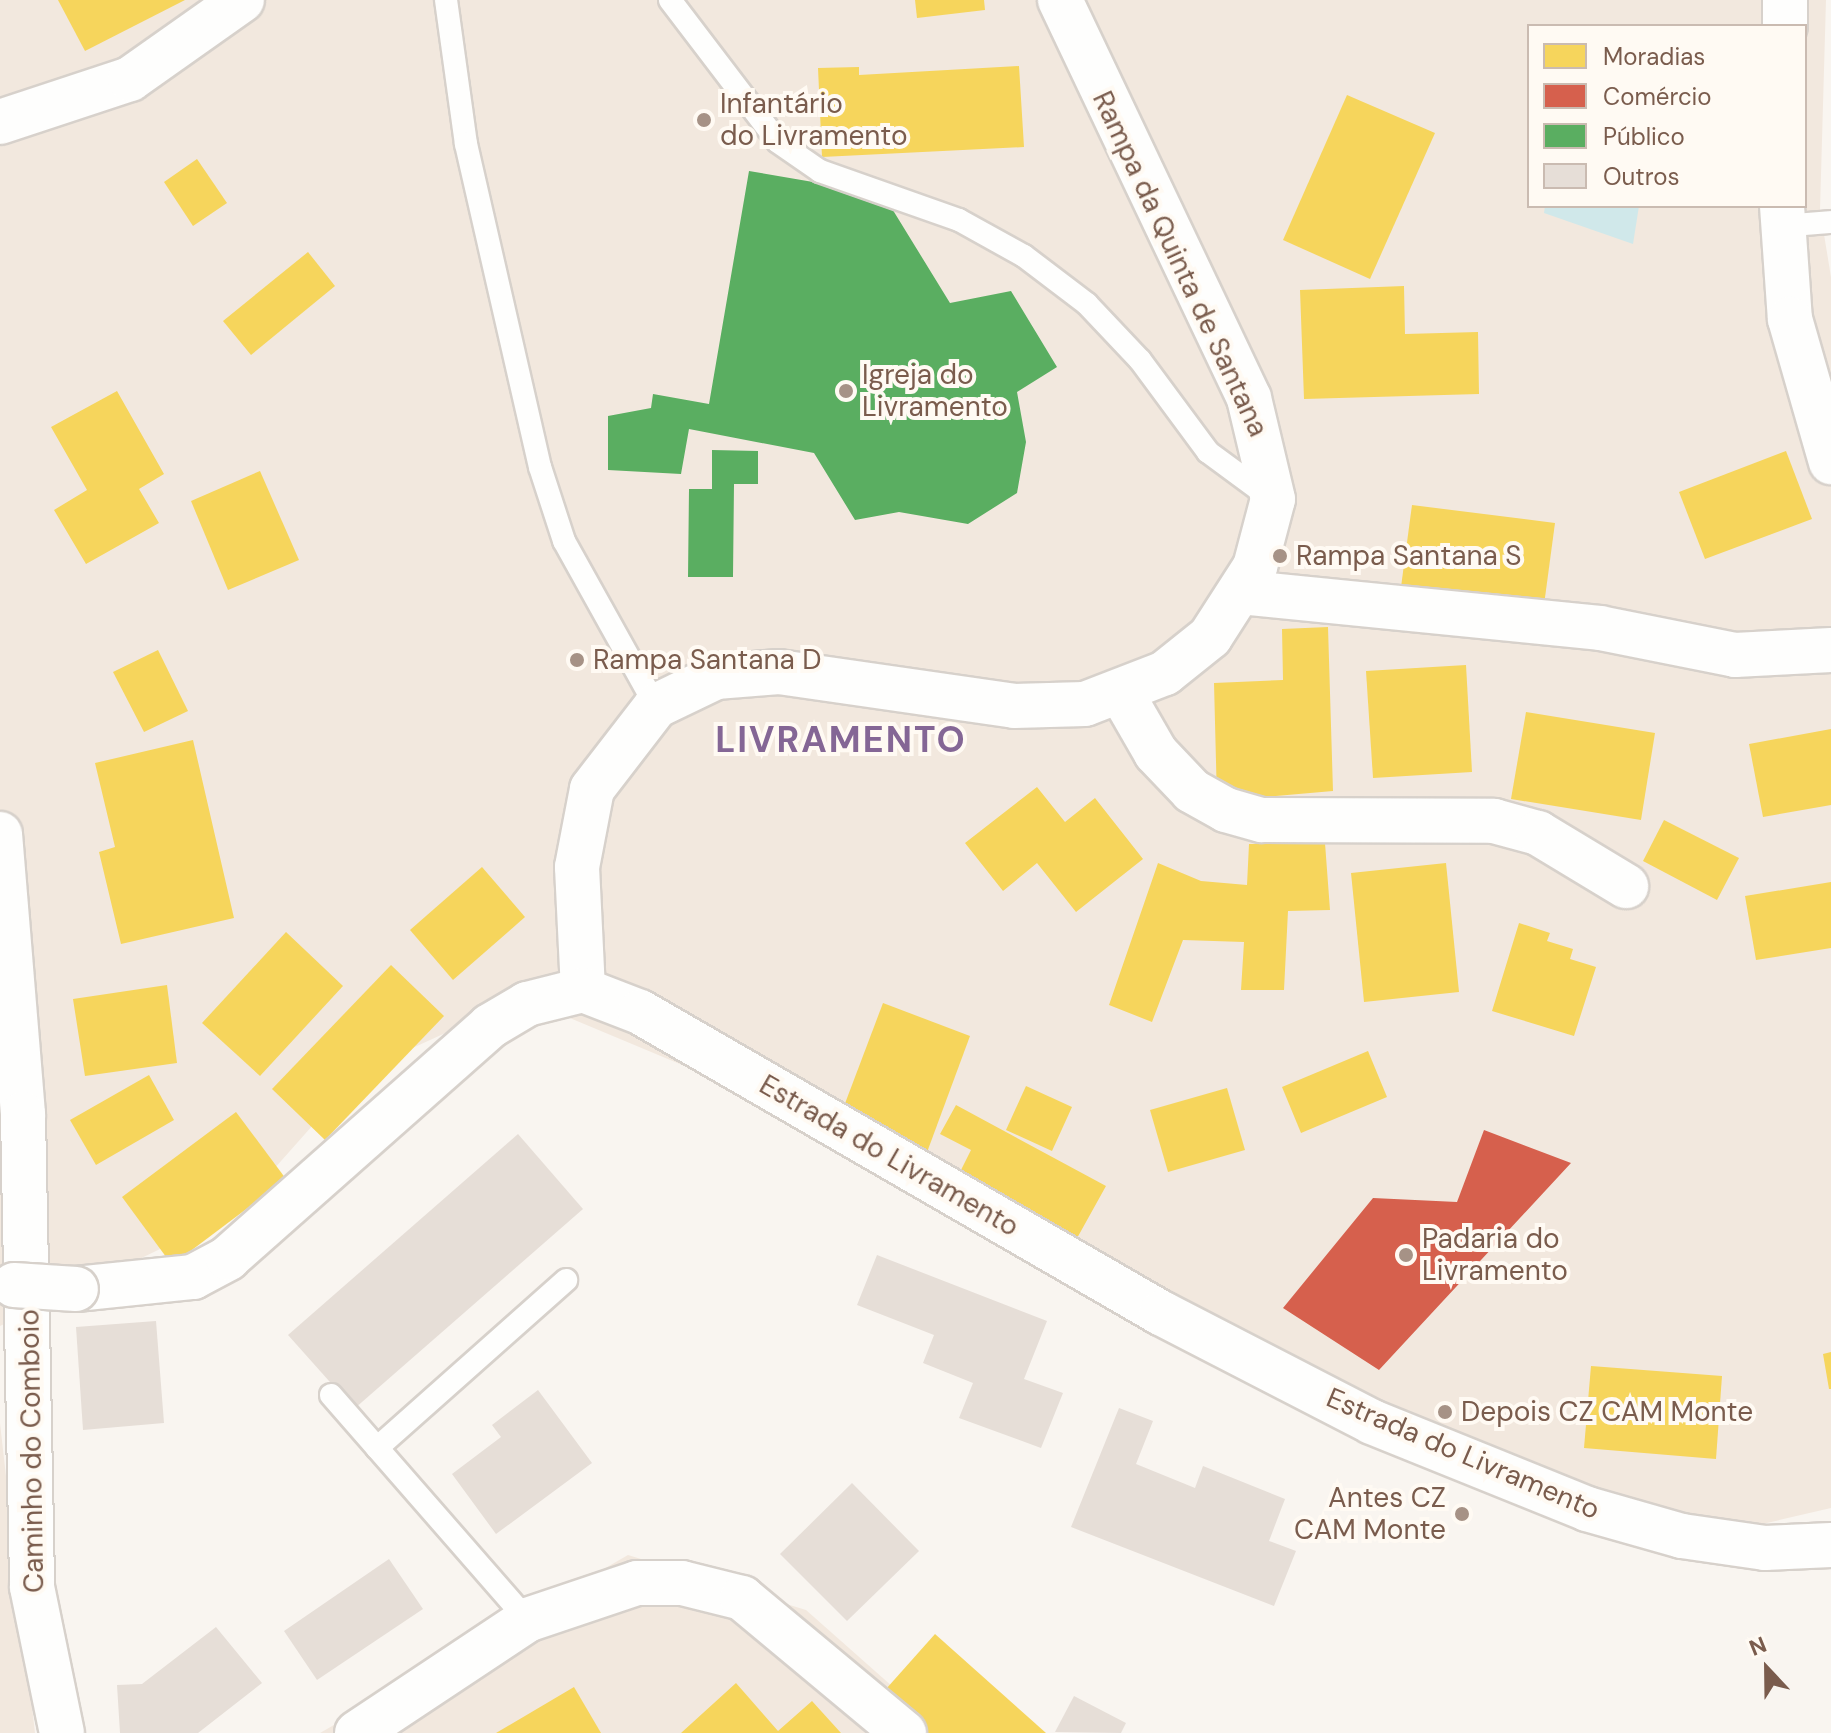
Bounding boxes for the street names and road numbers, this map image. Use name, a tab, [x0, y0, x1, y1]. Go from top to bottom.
street label: Rampa da Quinta de Santana	[1085, 86, 1275, 442]
street label: Estrada do Livramento	[753, 1068, 1025, 1244]
street label: Caminho do Comboio	[13, 1309, 51, 1593]
street label: Estrada do Livramento	[1321, 1381, 1605, 1527]

